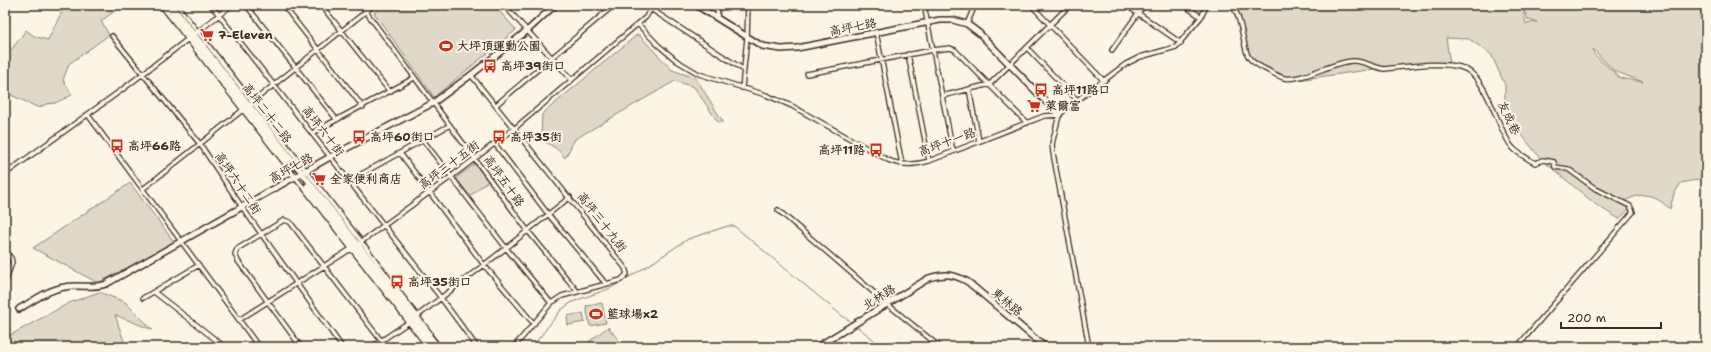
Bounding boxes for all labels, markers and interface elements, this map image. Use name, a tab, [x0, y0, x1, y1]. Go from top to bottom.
street label: 高坪七路	[828, 15, 878, 39]
supermarket icon: 7-Eleven	[199, 27, 215, 43]
place label: 7-Eleven	[218, 27, 273, 43]
sports icon: 大坪頂運動公園	[438, 38, 454, 54]
place label: 大坪頂運動公園	[457, 38, 541, 54]
bus stop icon: 高坪39街口	[482, 58, 498, 74]
place label: 高坪39街口	[501, 58, 565, 74]
street label: 高坪二十二路	[239, 80, 295, 146]
bus stop icon: 高坪11路口	[1033, 82, 1049, 98]
place label: 高坪11路口	[1052, 82, 1111, 98]
supermarket icon: 萊爾富	[1026, 98, 1042, 114]
place label: 萊爾富	[1045, 98, 1081, 114]
street label: 友成巷	[1494, 98, 1524, 138]
street label: 高坪六十街	[298, 102, 348, 160]
street label: 高坪十一路	[916, 124, 978, 160]
bus stop icon: 高坪60街口	[351, 129, 367, 145]
place label: 高坪60街口	[370, 129, 435, 145]
bus stop icon: 高坪35街	[491, 129, 507, 145]
place label: 高坪35街	[510, 129, 562, 145]
street label: 高坪三十五街	[415, 137, 483, 193]
bus stop icon: 高坪66路	[109, 138, 125, 154]
place label: 高坪66路	[128, 138, 181, 154]
place label: 高坪11路	[818, 142, 865, 158]
bus stop icon: 高坪11路	[868, 142, 884, 158]
street label: 高坪六十二街	[211, 149, 265, 217]
street label: 高坪七路	[266, 149, 316, 187]
street label: 高坪五十路	[480, 152, 528, 210]
supermarket icon: 全家便利商店	[311, 171, 327, 187]
place label: 全家便利商店	[330, 171, 402, 187]
street label: 高坪三十九街	[574, 189, 630, 255]
bus stop icon: 高坪35街口	[389, 274, 405, 290]
place label: 高坪35街口	[408, 274, 472, 290]
street label: 北林路	[859, 281, 899, 313]
street label: 東林路	[988, 284, 1026, 320]
scale bar	[1561, 304, 1661, 330]
sports icon: 籃球場x2	[588, 306, 604, 322]
place label: 籃球場x2	[607, 306, 659, 322]
text: 200 m	[1567, 310, 1606, 326]

